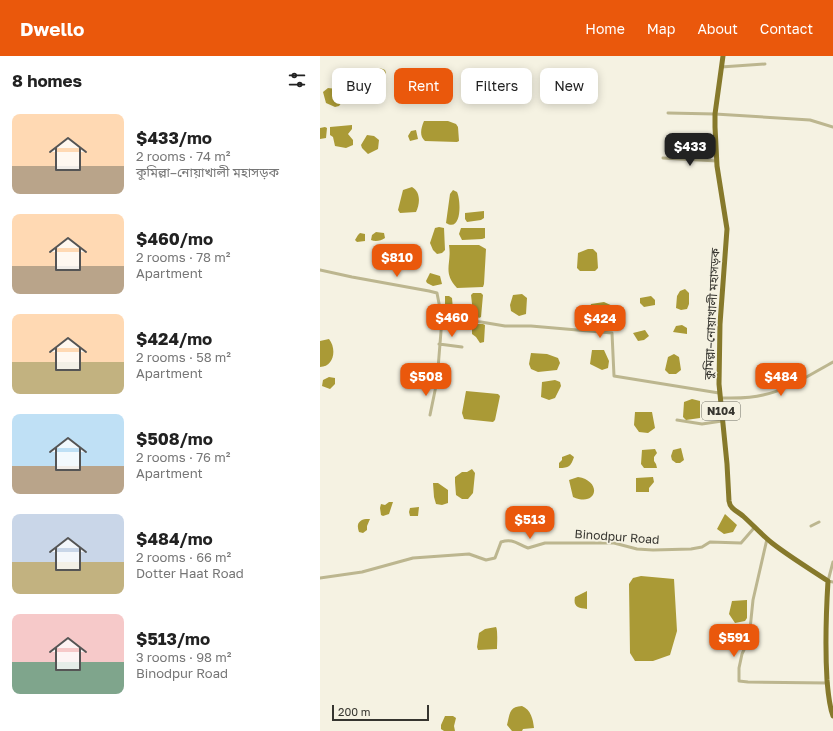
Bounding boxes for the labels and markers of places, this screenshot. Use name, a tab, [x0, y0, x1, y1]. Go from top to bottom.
pin: $433	[666, 133, 714, 167]
pin: $810	[373, 244, 421, 278]
pin: $460	[428, 304, 476, 338]
pin: $424	[576, 305, 624, 339]
pin: $508	[402, 363, 450, 397]
pin: $484	[757, 363, 805, 397]
pin: $513	[506, 506, 554, 540]
pin: $591	[710, 624, 758, 658]

